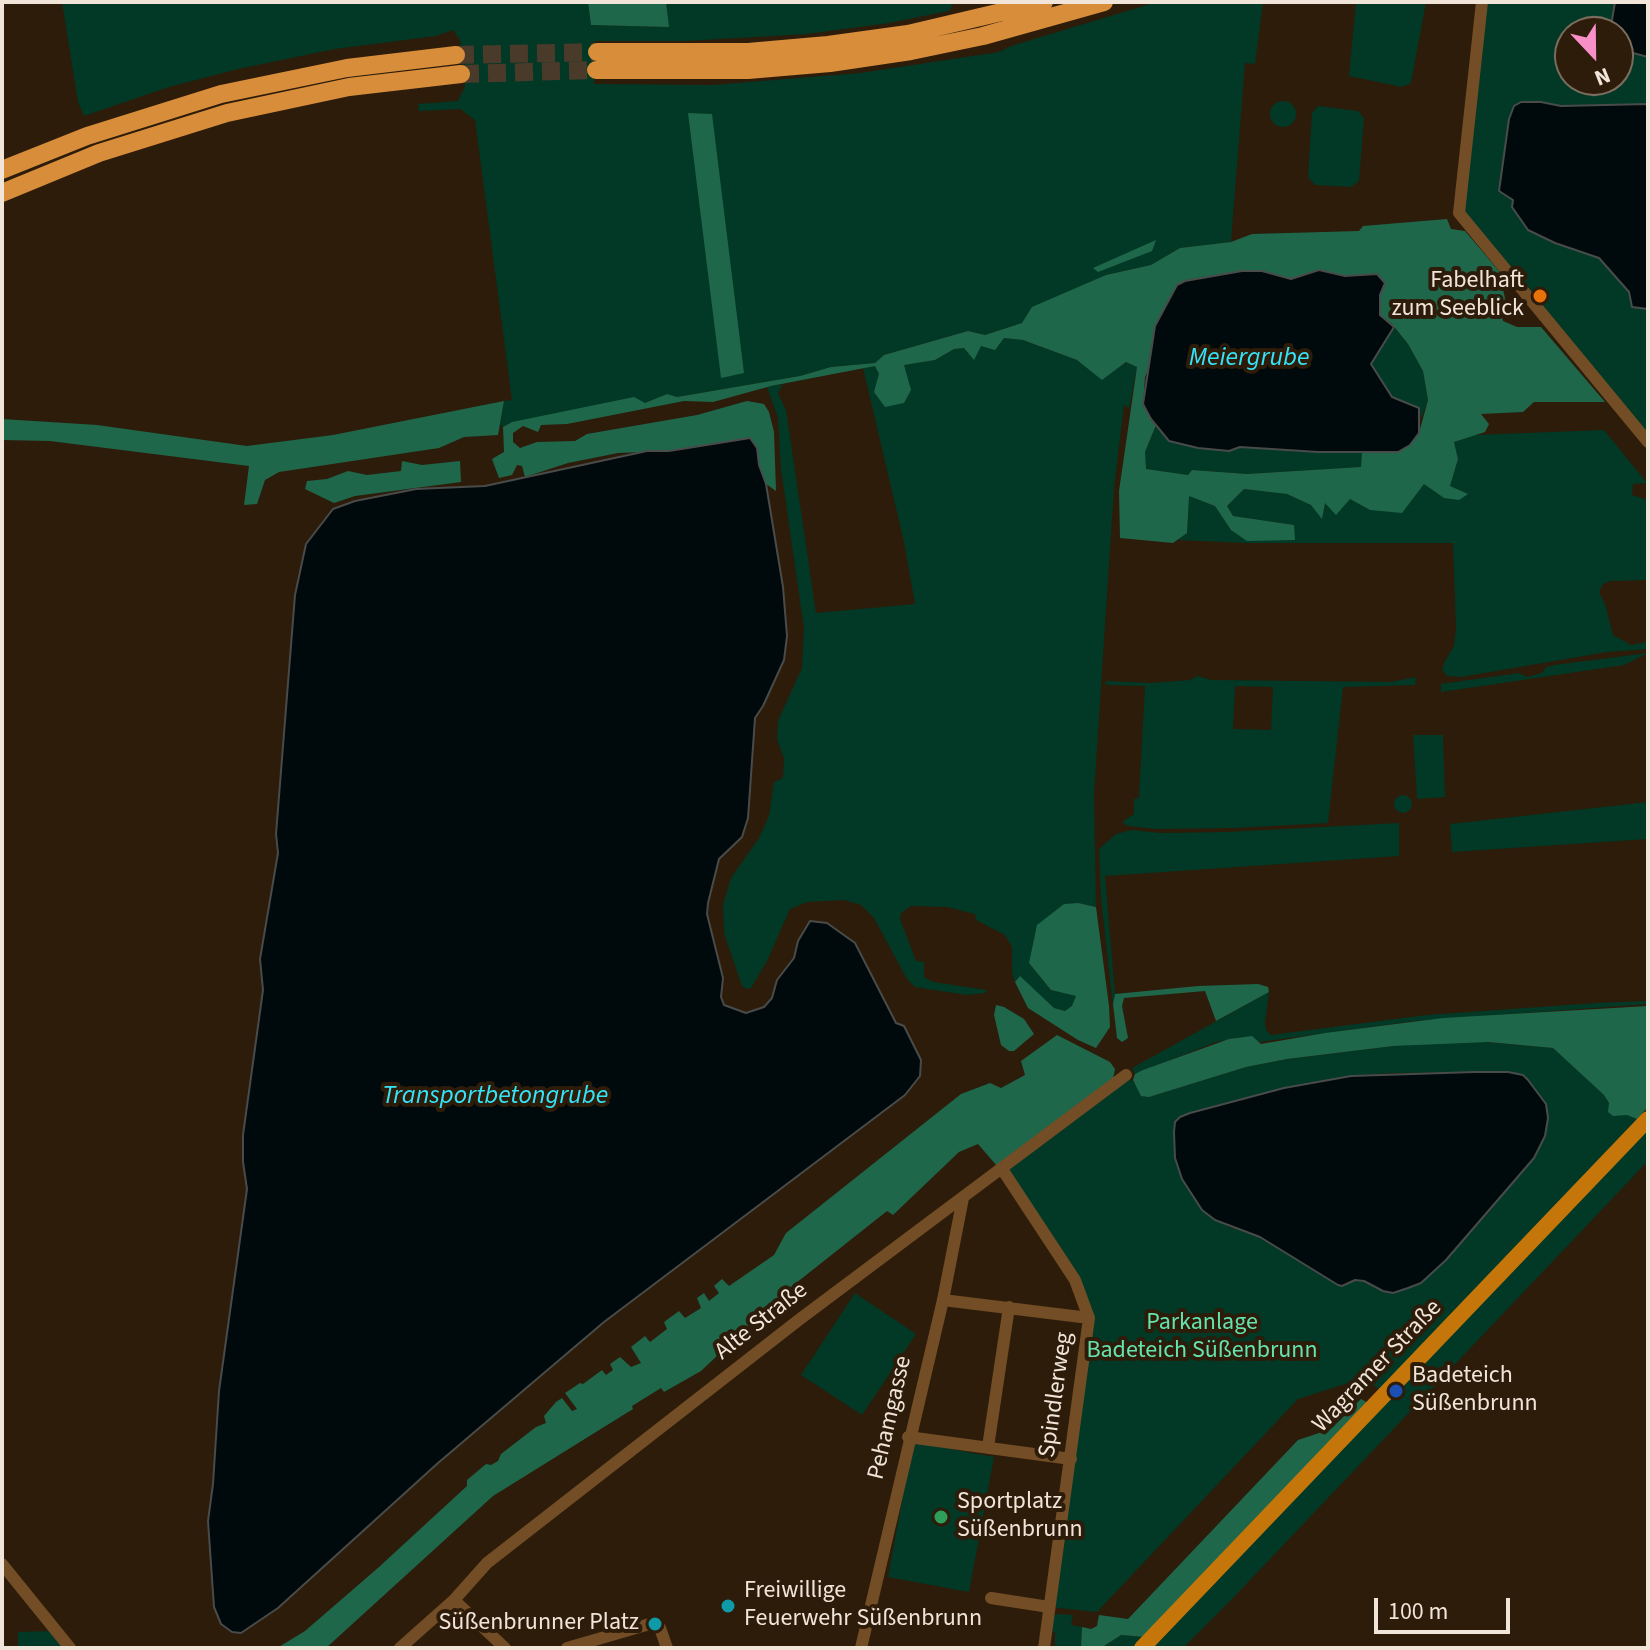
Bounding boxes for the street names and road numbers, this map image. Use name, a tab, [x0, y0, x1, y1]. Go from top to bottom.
street label: Alte Straße	[710, 1277, 814, 1367]
street label: Wagramer Straße	[1307, 1295, 1449, 1439]
street label: Spindlerweg	[1034, 1330, 1080, 1460]
street label: Pehamgasse	[863, 1353, 919, 1483]

